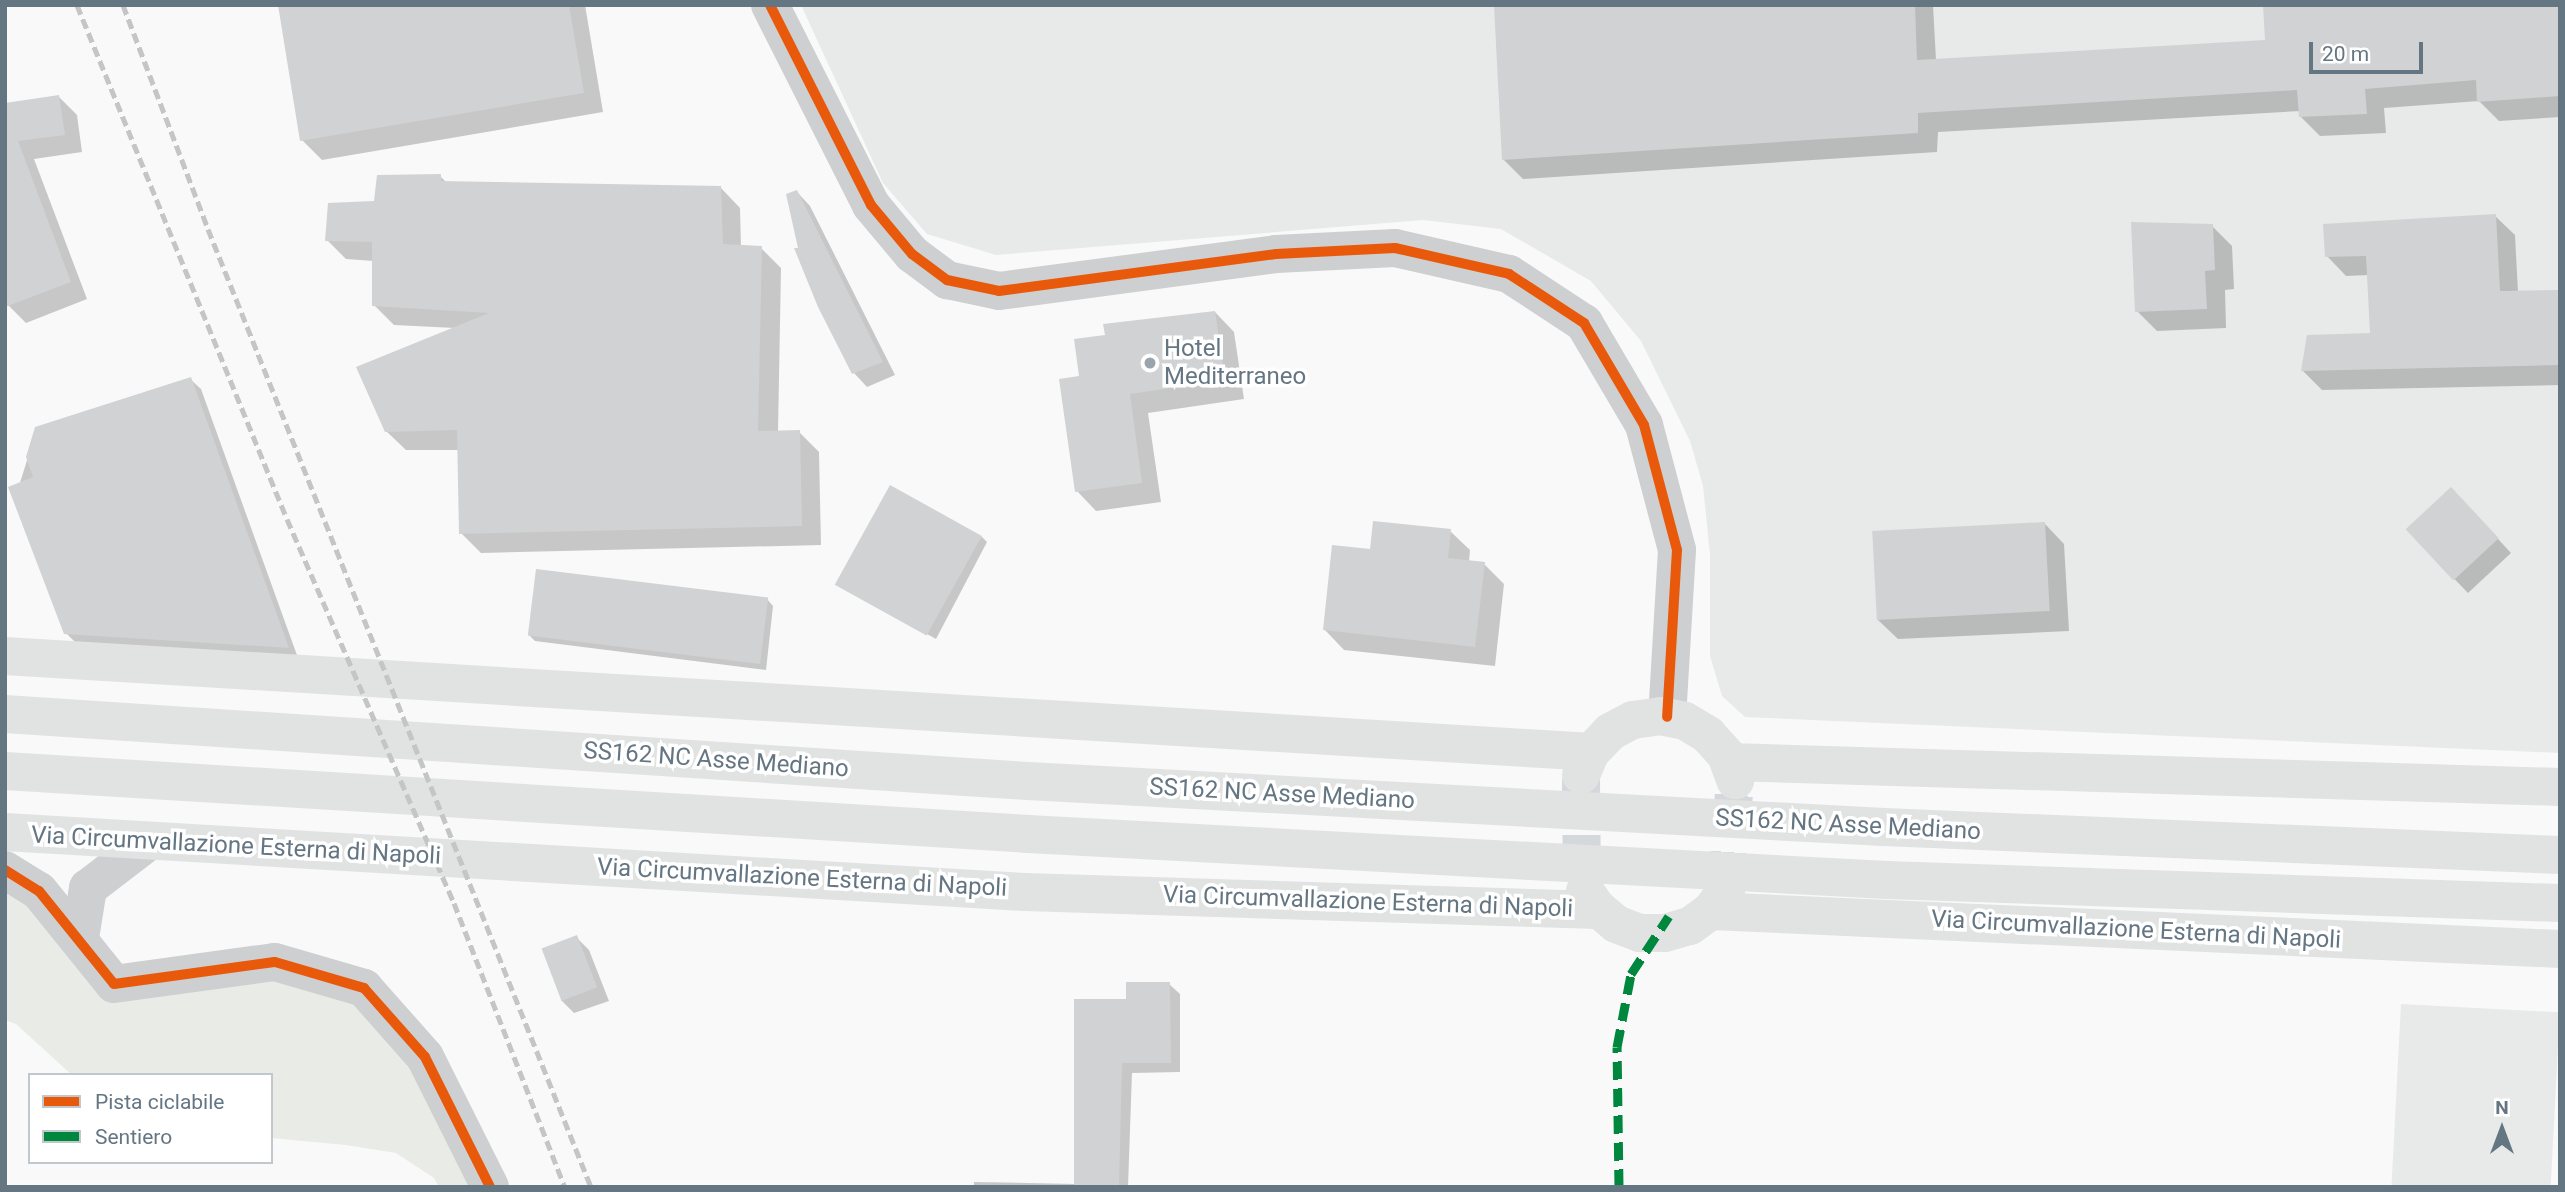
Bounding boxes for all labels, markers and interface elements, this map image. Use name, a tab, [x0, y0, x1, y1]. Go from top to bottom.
scale bar	[2313, 28, 2427, 72]
text: 20 m	[2322, 42, 2369, 66]
place label: Hotel Mediterraneo	[1164, 335, 1306, 391]
marker: Hotel Mediterraneo	[1142, 355, 1158, 371]
street label: SS162 NC Asse Mediano	[582, 736, 850, 784]
street label: SS162 NC Asse Mediano	[1149, 773, 1415, 815]
street label: SS162 NC Asse Mediano	[1715, 804, 1981, 846]
street label: Via Circumvallazione Esterna di Napoli	[30, 821, 442, 871]
street label: Via Circumvallazione Esterna di Napoli	[596, 853, 1008, 903]
street label: Via Circumvallazione Esterna di Napoli	[1162, 880, 1574, 924]
street label: Via Circumvallazione Esterna di Napoli	[1930, 905, 2342, 955]
legend	[28, 1073, 273, 1164]
text: Pista ciclabile	[95, 1090, 224, 1114]
north arrow	[2467, 1094, 2537, 1164]
text: N	[2495, 1096, 2509, 1119]
text: Sentiero	[95, 1125, 172, 1149]

